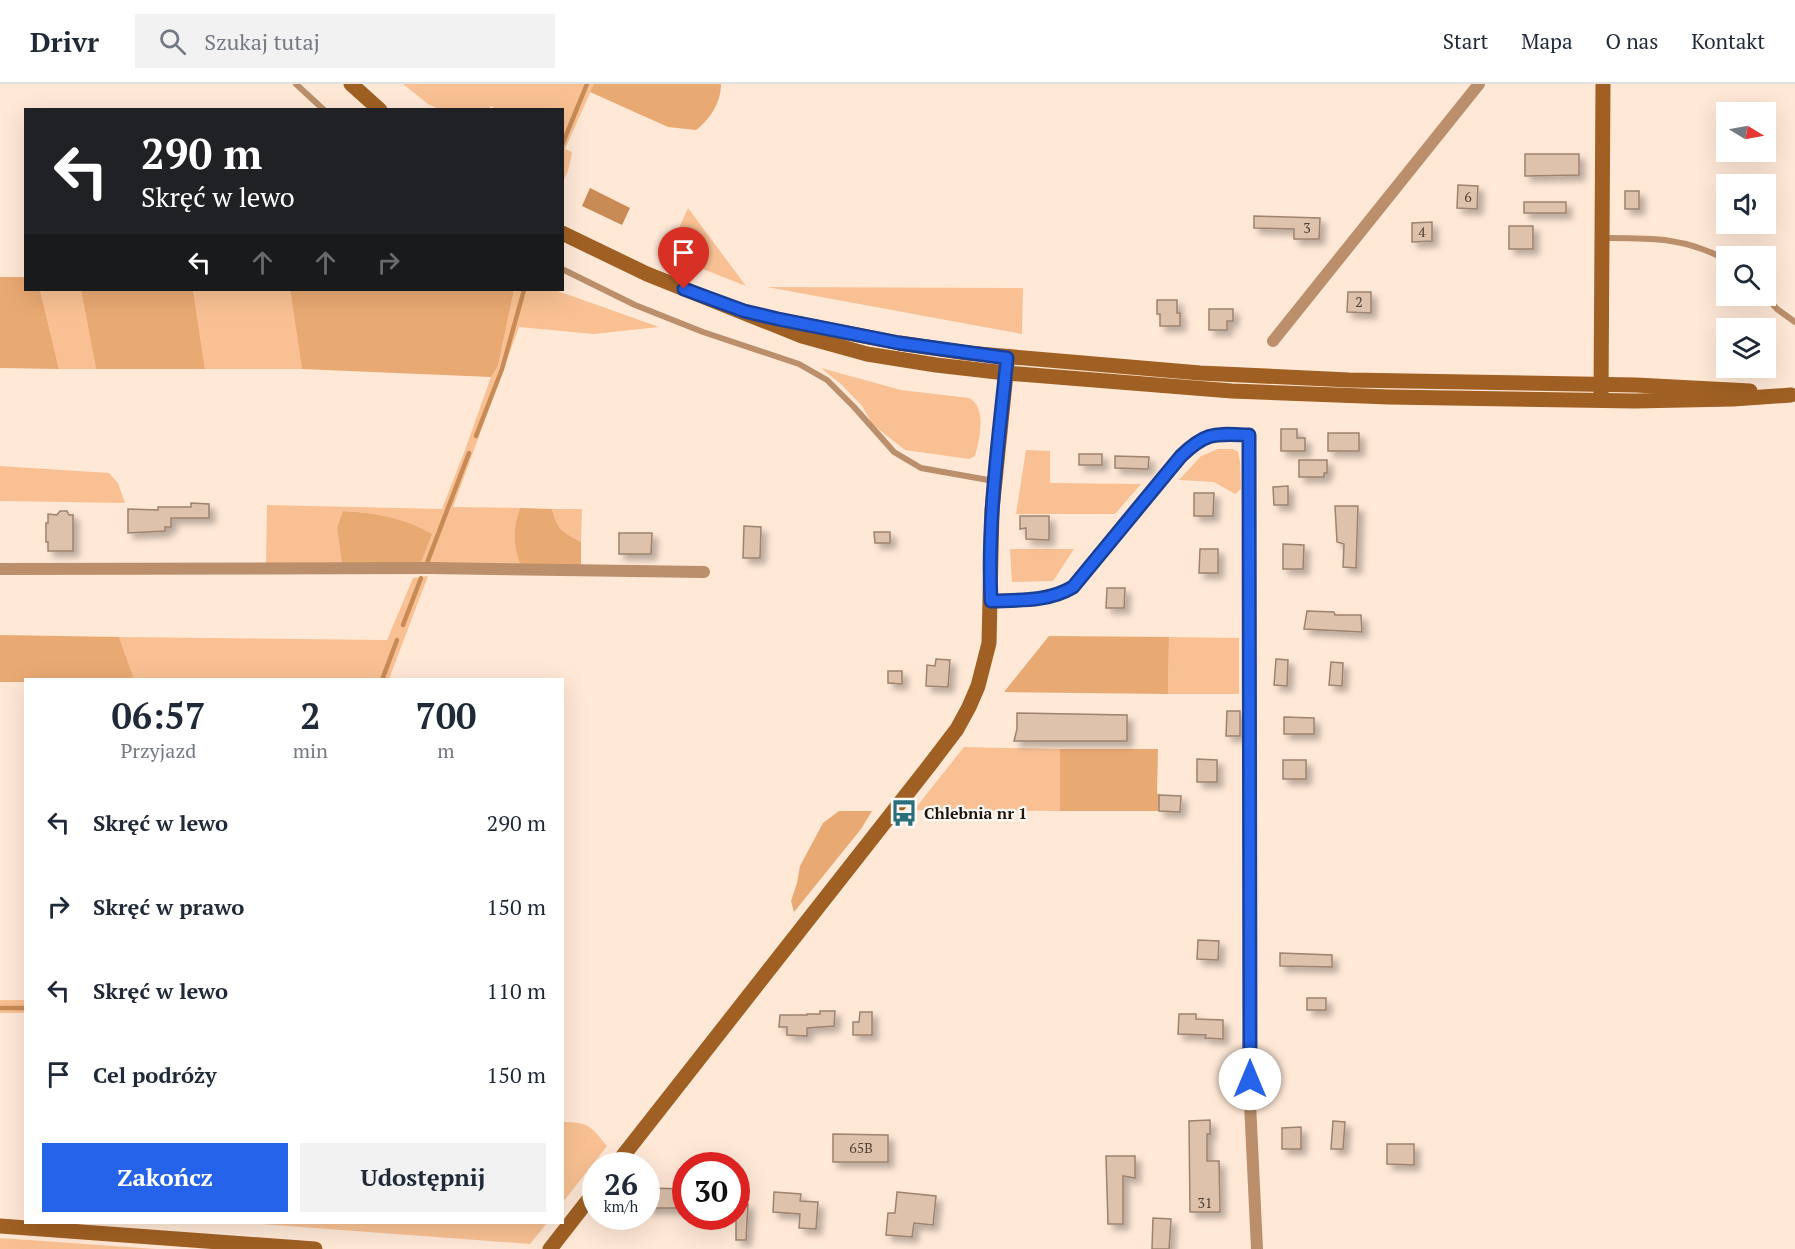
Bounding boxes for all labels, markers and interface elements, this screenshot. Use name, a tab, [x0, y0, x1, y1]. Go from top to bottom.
search box	[135, 14, 555, 68]
text: Drivr	[30, 23, 99, 60]
icon: search	[156, 25, 189, 58]
text: Szukaj tutaj	[204, 27, 320, 56]
text: Start	[1443, 27, 1488, 55]
text: Mapa	[1521, 27, 1573, 55]
text: O nas	[1606, 27, 1658, 55]
text: Kontakt	[1691, 27, 1765, 55]
north arrow	[1716, 102, 1776, 162]
map controls	[1716, 102, 1776, 378]
text: 290 m	[141, 125, 262, 181]
icon: left	[42, 132, 120, 210]
button: sound	[1716, 174, 1776, 234]
text: Skręć w lewo	[141, 179, 295, 215]
house number: 6	[1464, 187, 1472, 206]
house number: 3	[1303, 218, 1311, 237]
house number: 4	[1418, 222, 1426, 241]
pin	[658, 227, 709, 289]
icon: arrive	[667, 236, 700, 269]
icon: left	[183, 246, 216, 279]
icon: ahead	[246, 246, 279, 279]
icon: ahead	[309, 246, 342, 279]
icon: right	[372, 246, 405, 279]
button: search	[1716, 246, 1776, 306]
house number: 2	[1355, 292, 1363, 311]
button: layers	[1716, 318, 1776, 378]
text: 06:57	[112, 692, 205, 739]
text: 2	[300, 692, 321, 739]
text: 700	[415, 692, 476, 739]
text: Przyjazd	[120, 737, 196, 764]
text: min	[293, 737, 328, 764]
text: m	[437, 737, 455, 764]
bus stop icon: Chlebnia nr 1	[889, 798, 919, 828]
place label: Chlebnia nr 1	[924, 802, 1027, 824]
icon: left	[42, 806, 75, 839]
text: Skręć w lewo	[93, 808, 228, 837]
text: 290 m	[486, 808, 546, 837]
icon: right	[42, 890, 75, 923]
text: Skręć w prawo	[93, 892, 244, 921]
text: 150 m	[486, 892, 546, 921]
icon: left	[42, 974, 75, 1007]
text: Skręć w lewo	[93, 976, 228, 1005]
text: 110 m	[486, 976, 546, 1005]
position arrow	[1218, 1047, 1282, 1111]
icon: arrive	[42, 1058, 75, 1091]
text: Cel podróży	[93, 1060, 217, 1089]
text: 150 m	[486, 1060, 546, 1089]
house number: 65B	[849, 1138, 873, 1157]
button: Zakończ	[42, 1143, 288, 1212]
button: Udostępnij	[300, 1143, 546, 1212]
speed limit sign: 30	[672, 1152, 750, 1230]
text: 26	[604, 1164, 638, 1204]
house number: 31	[1198, 1193, 1212, 1212]
text: km/h	[604, 1196, 638, 1216]

